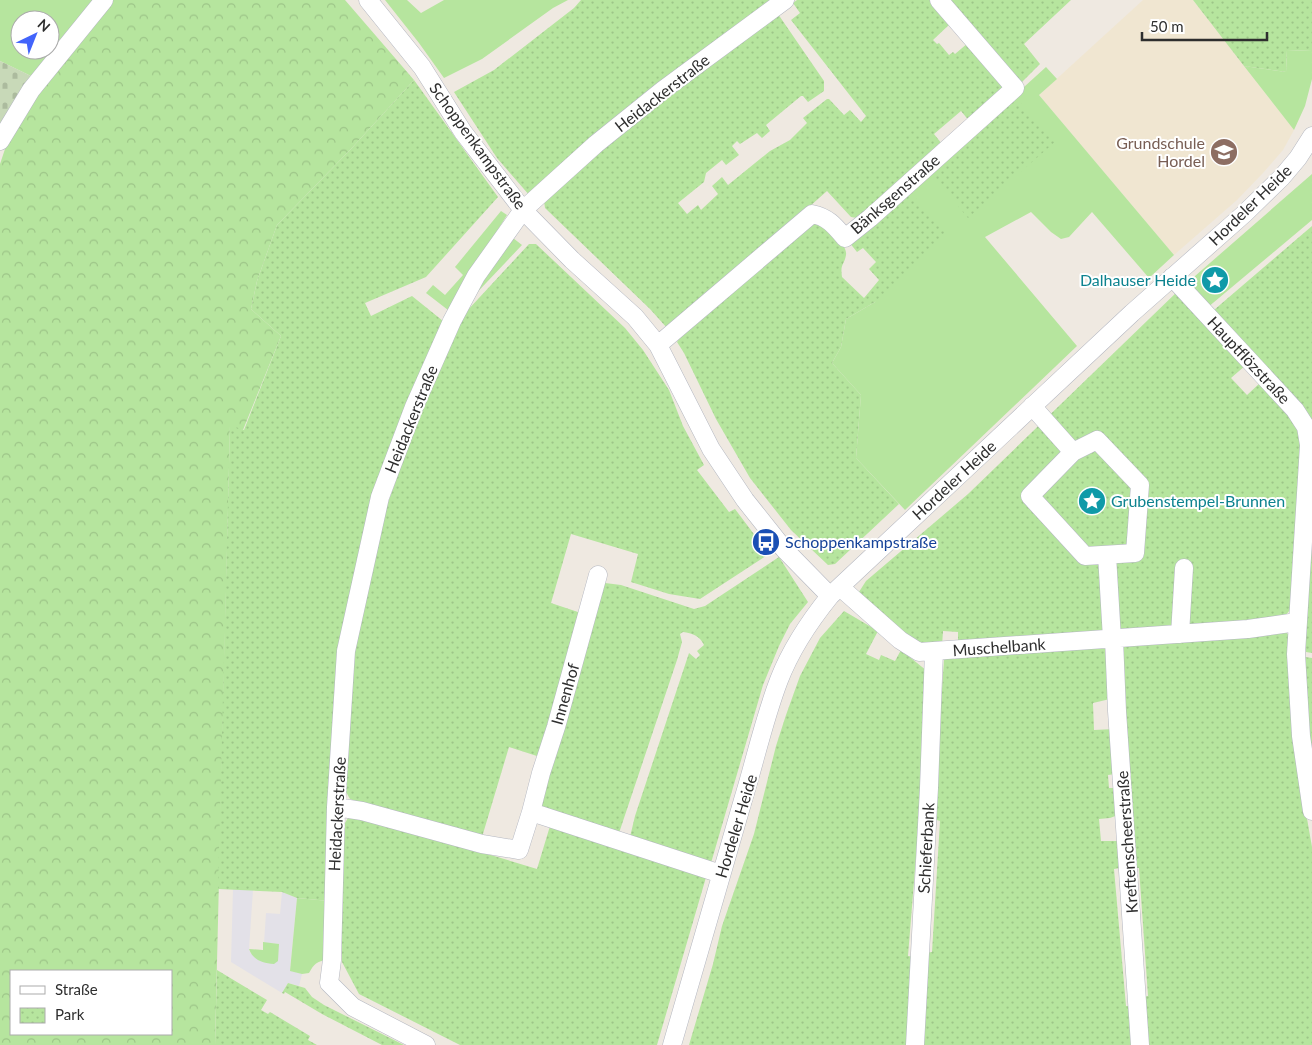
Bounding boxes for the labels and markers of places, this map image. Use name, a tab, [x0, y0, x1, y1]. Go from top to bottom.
place label: Grundschule Hordel	[1116, 133, 1205, 170]
school or university icon: Grundschule Hordel	[1209, 137, 1239, 167]
place icon: Dalhauser Heide	[1200, 265, 1230, 295]
place label: Dalhauser Heide	[1080, 270, 1196, 289]
place icon: Grubenstempel-Brunnen	[1077, 486, 1107, 516]
place label: Grubenstempel-Brunnen	[1111, 491, 1285, 510]
bus stop icon: Schoppenkampstraße	[751, 527, 781, 557]
place label: Schoppenkampstraße	[785, 532, 937, 551]

